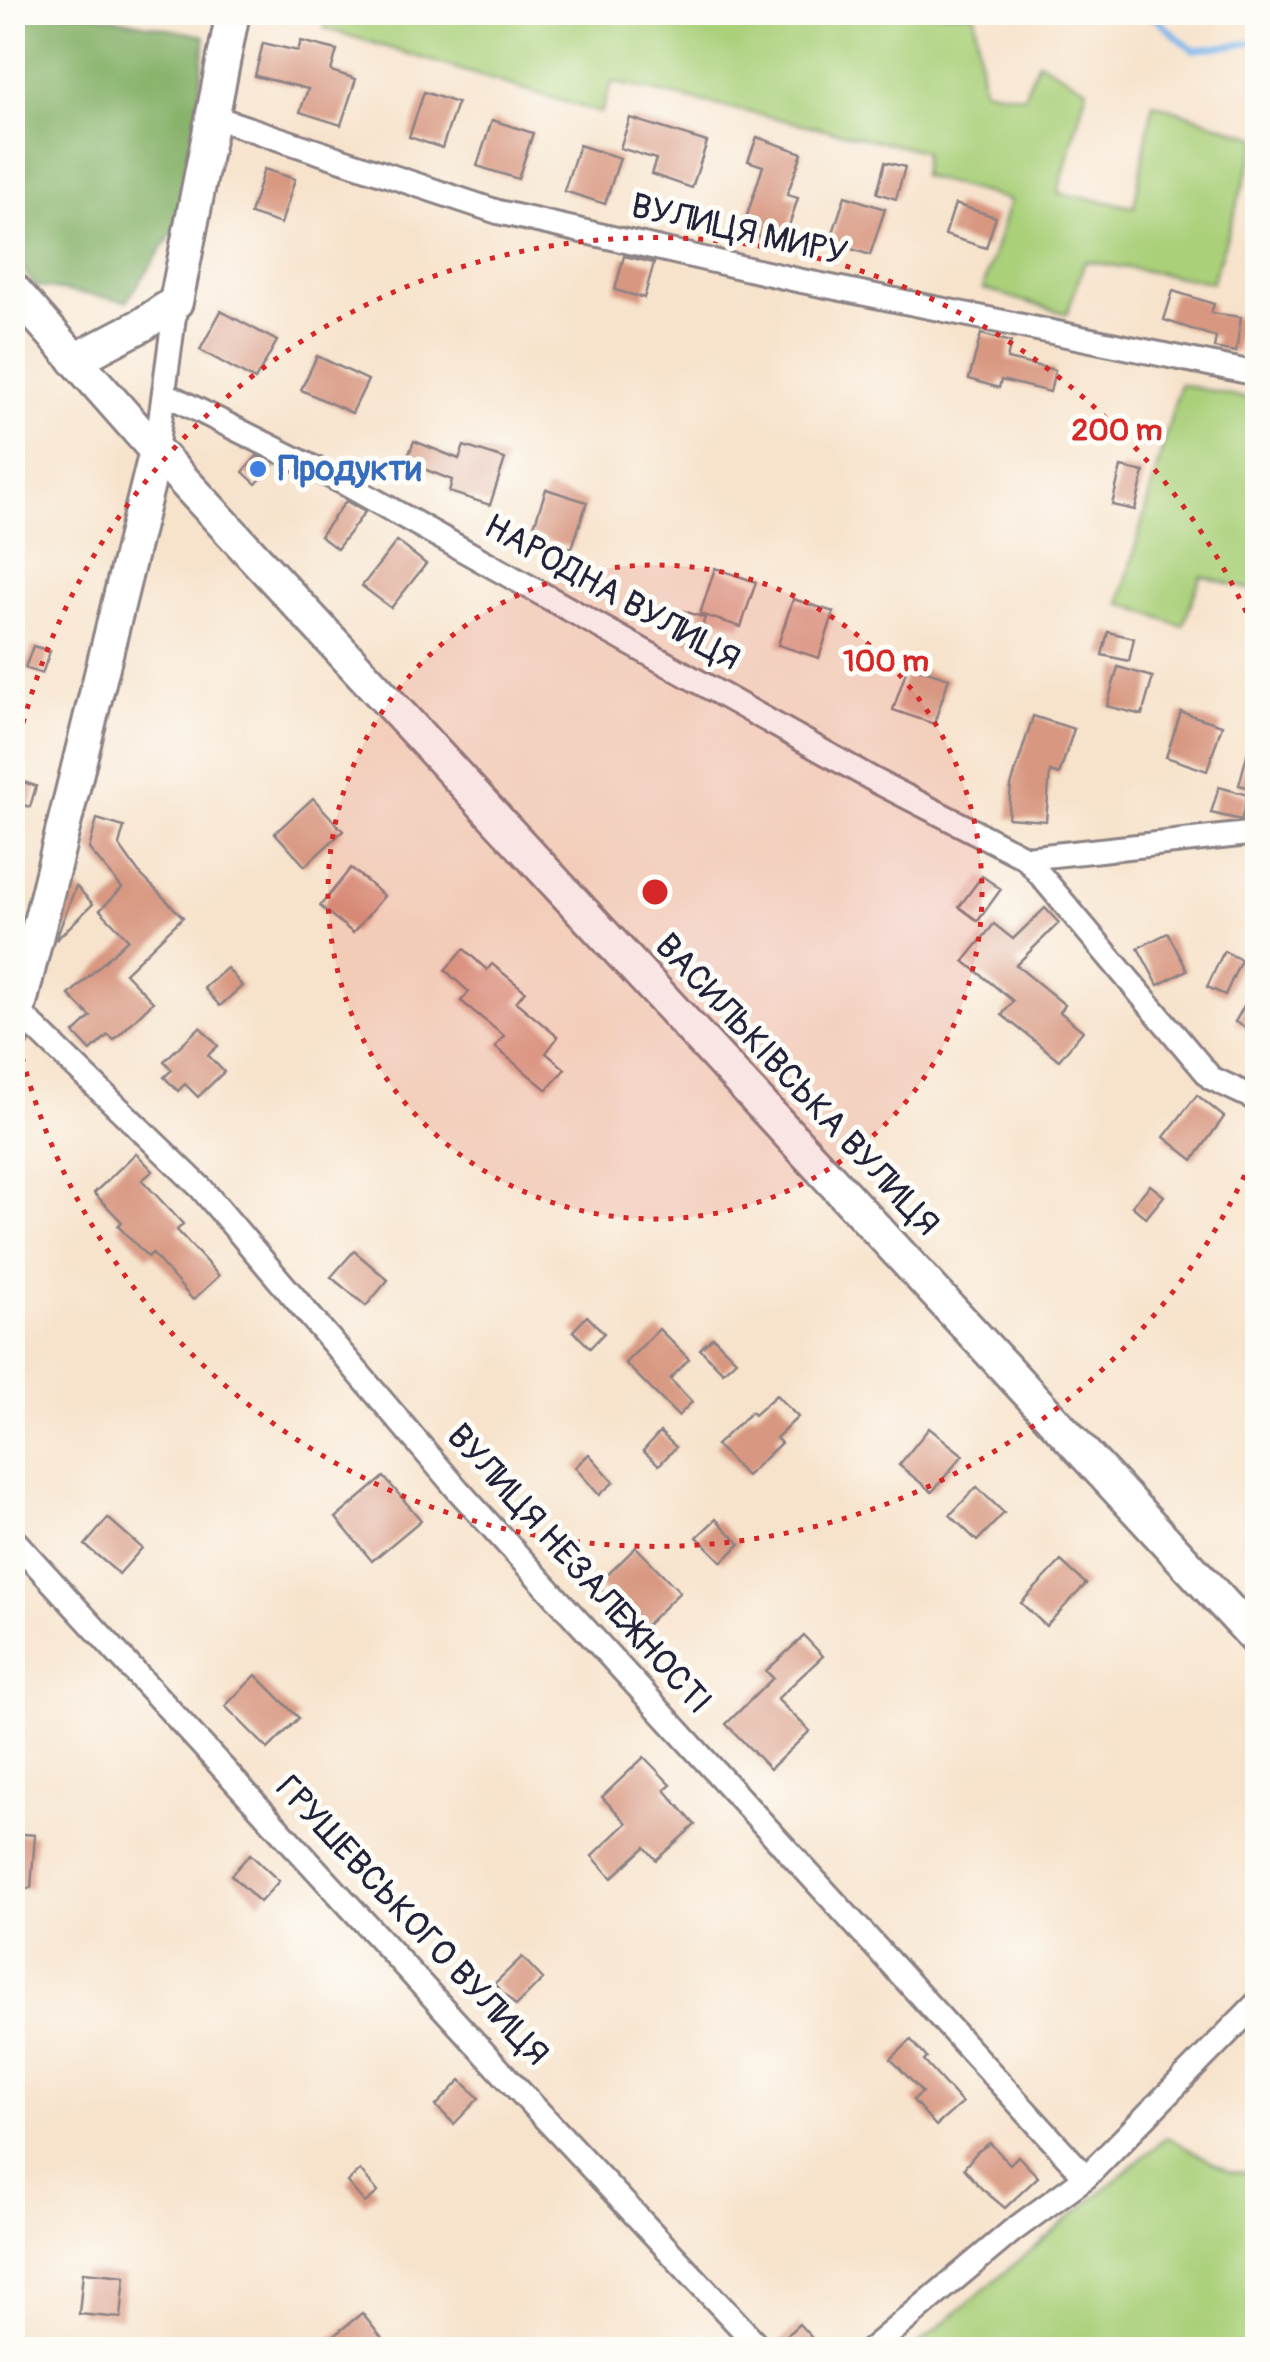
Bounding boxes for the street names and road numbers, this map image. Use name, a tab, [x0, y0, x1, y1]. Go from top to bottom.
street label: ВУЛИЦЯ МИРУ	[627, 184, 851, 276]
street label: НАРОДНА ВУЛИЦЯ	[476, 504, 748, 682]
street label: ВАСИЛЬКІВСЬКА ВУЛИЦЯ	[645, 924, 949, 1246]
street label: ВУЛИЦЯ НЕЗАЛЕЖНОСТІ	[437, 1415, 721, 1723]
street label: ГРУШЕВСЬКОГО ВУЛИЦЯ	[266, 1767, 558, 2075]

